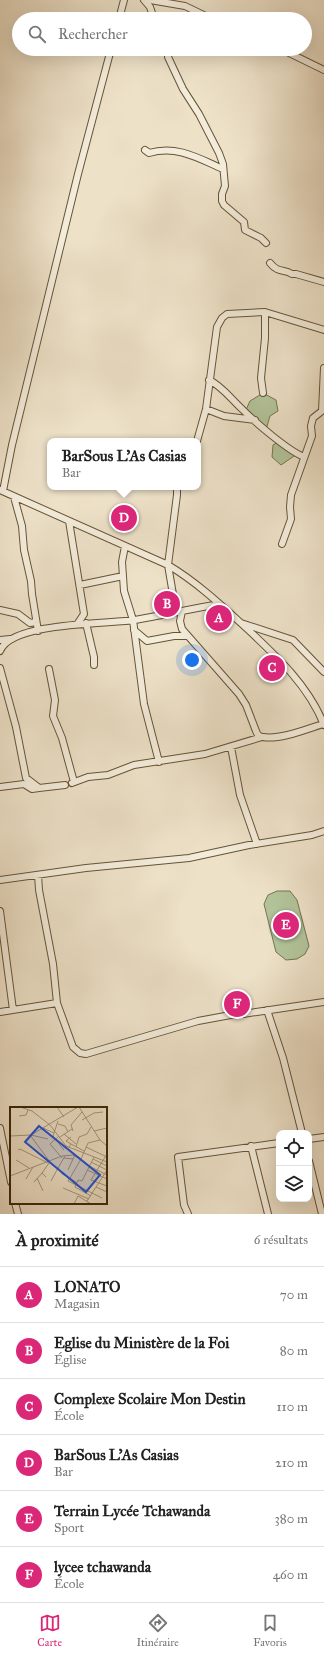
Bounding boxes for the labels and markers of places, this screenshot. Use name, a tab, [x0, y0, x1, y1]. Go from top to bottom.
pin: D	[111, 503, 137, 533]
pin: B	[154, 589, 180, 619]
pin: A	[206, 603, 232, 633]
pin: C	[259, 653, 285, 683]
pin: E	[273, 910, 299, 940]
pin: F	[224, 989, 250, 1019]

